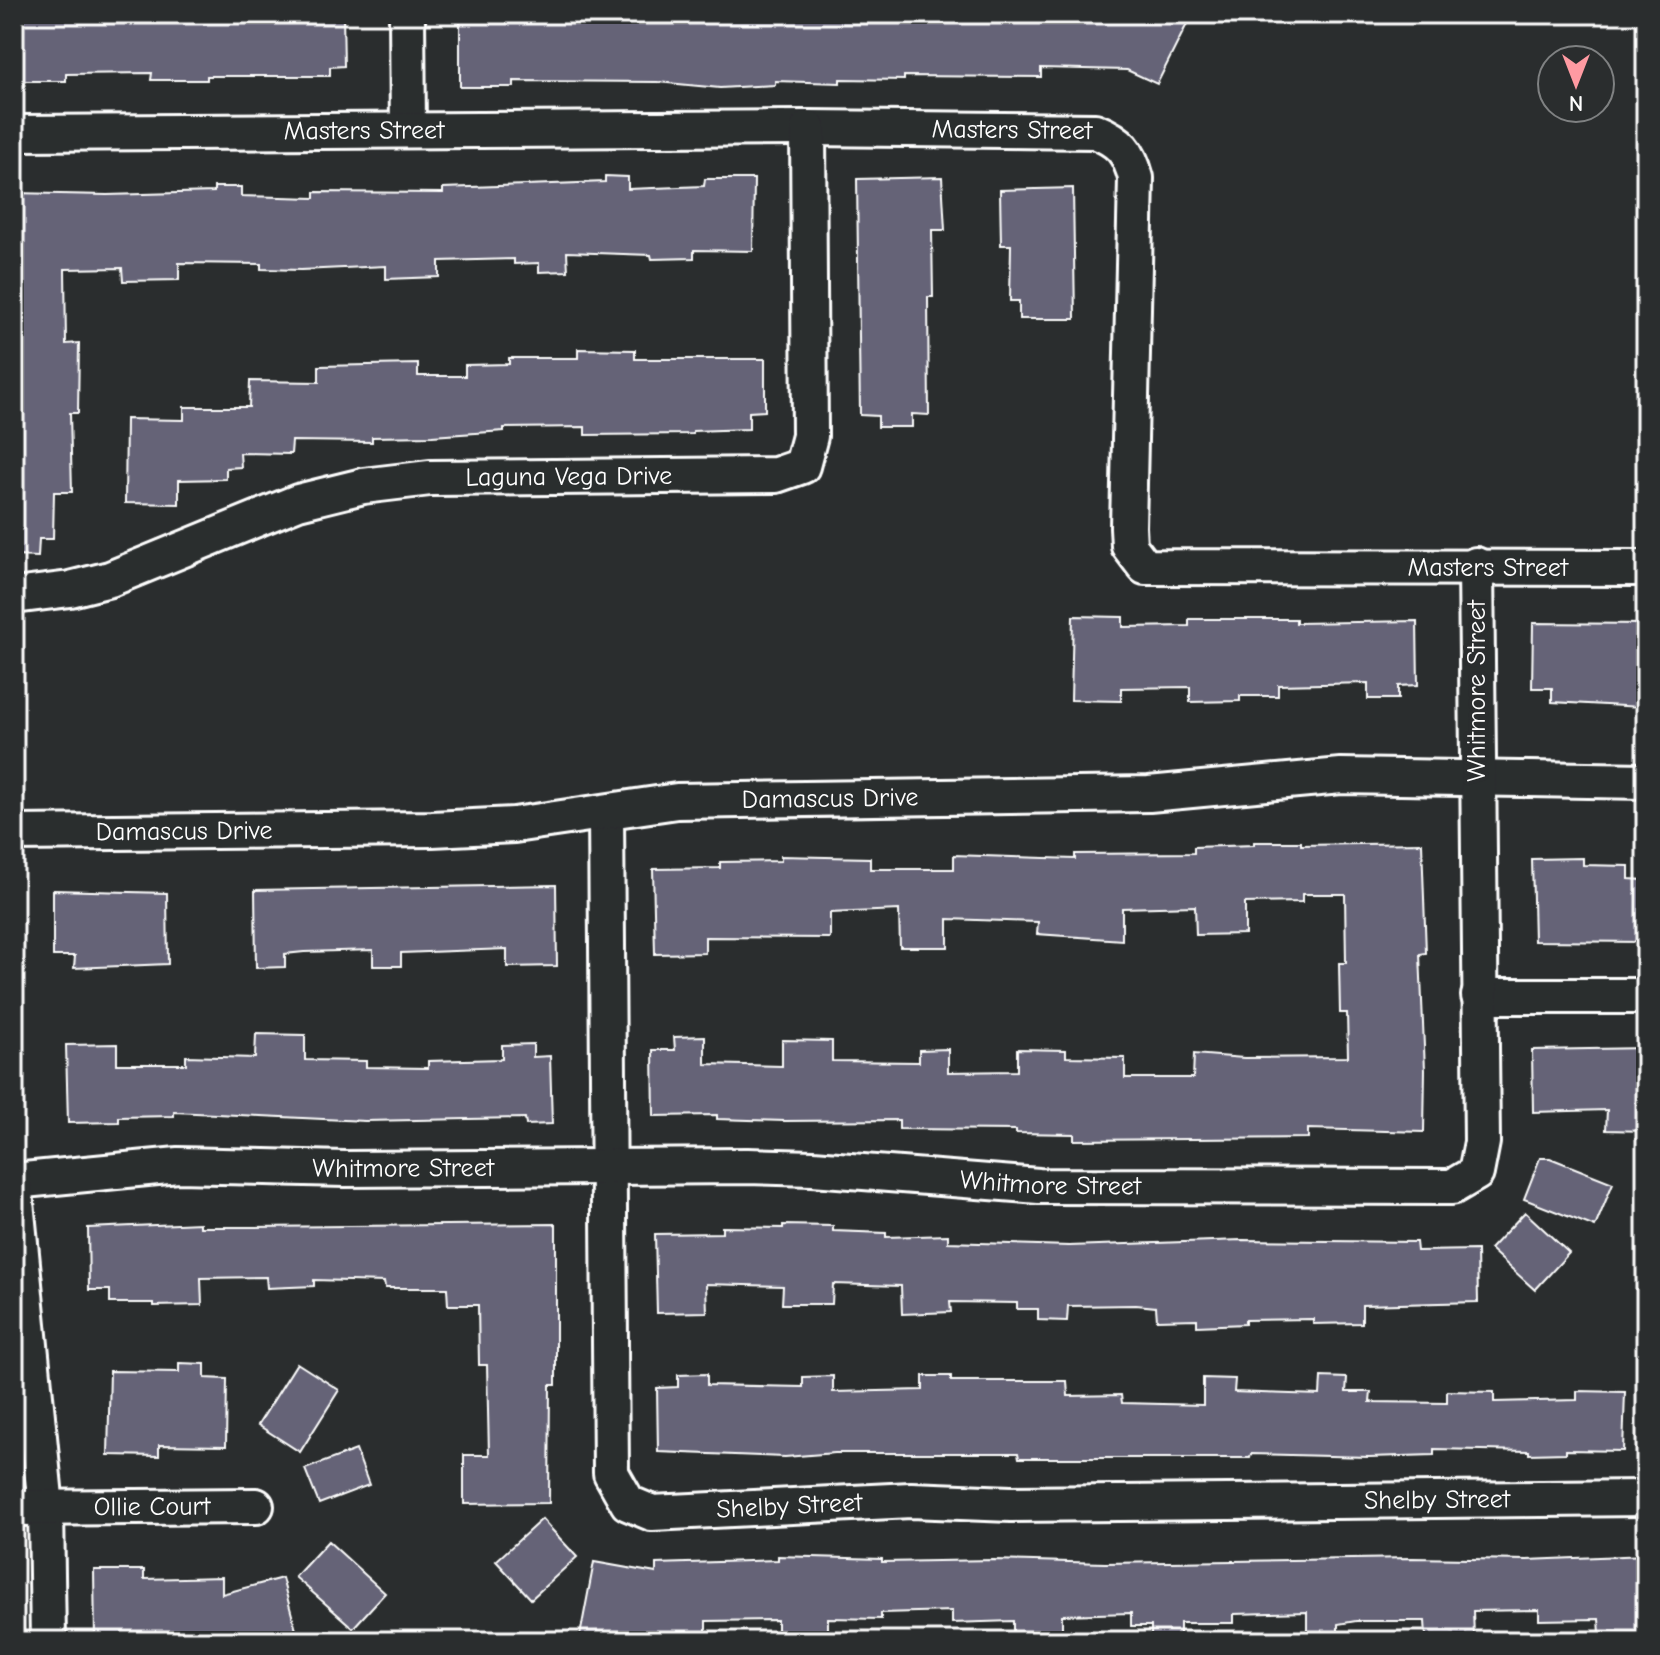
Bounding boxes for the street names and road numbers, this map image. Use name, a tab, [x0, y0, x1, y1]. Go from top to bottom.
street label: Masters Street	[931, 114, 1094, 146]
street label: Masters Street	[284, 115, 446, 146]
street label: Laguna Vega Drive	[465, 461, 672, 493]
street label: Masters Street	[1407, 553, 1570, 583]
street label: Whitmore Street	[1462, 599, 1492, 782]
street label: Damascus Drive	[741, 782, 919, 815]
street label: Damascus Drive	[95, 816, 273, 847]
street label: Whitmore Street	[312, 1153, 496, 1184]
street label: Whitmore Street	[959, 1165, 1143, 1201]
street label: Shelby Street	[1364, 1484, 1512, 1516]
street label: Shelby Street	[716, 1487, 865, 1525]
street label: Ollie Court	[94, 1491, 212, 1522]

